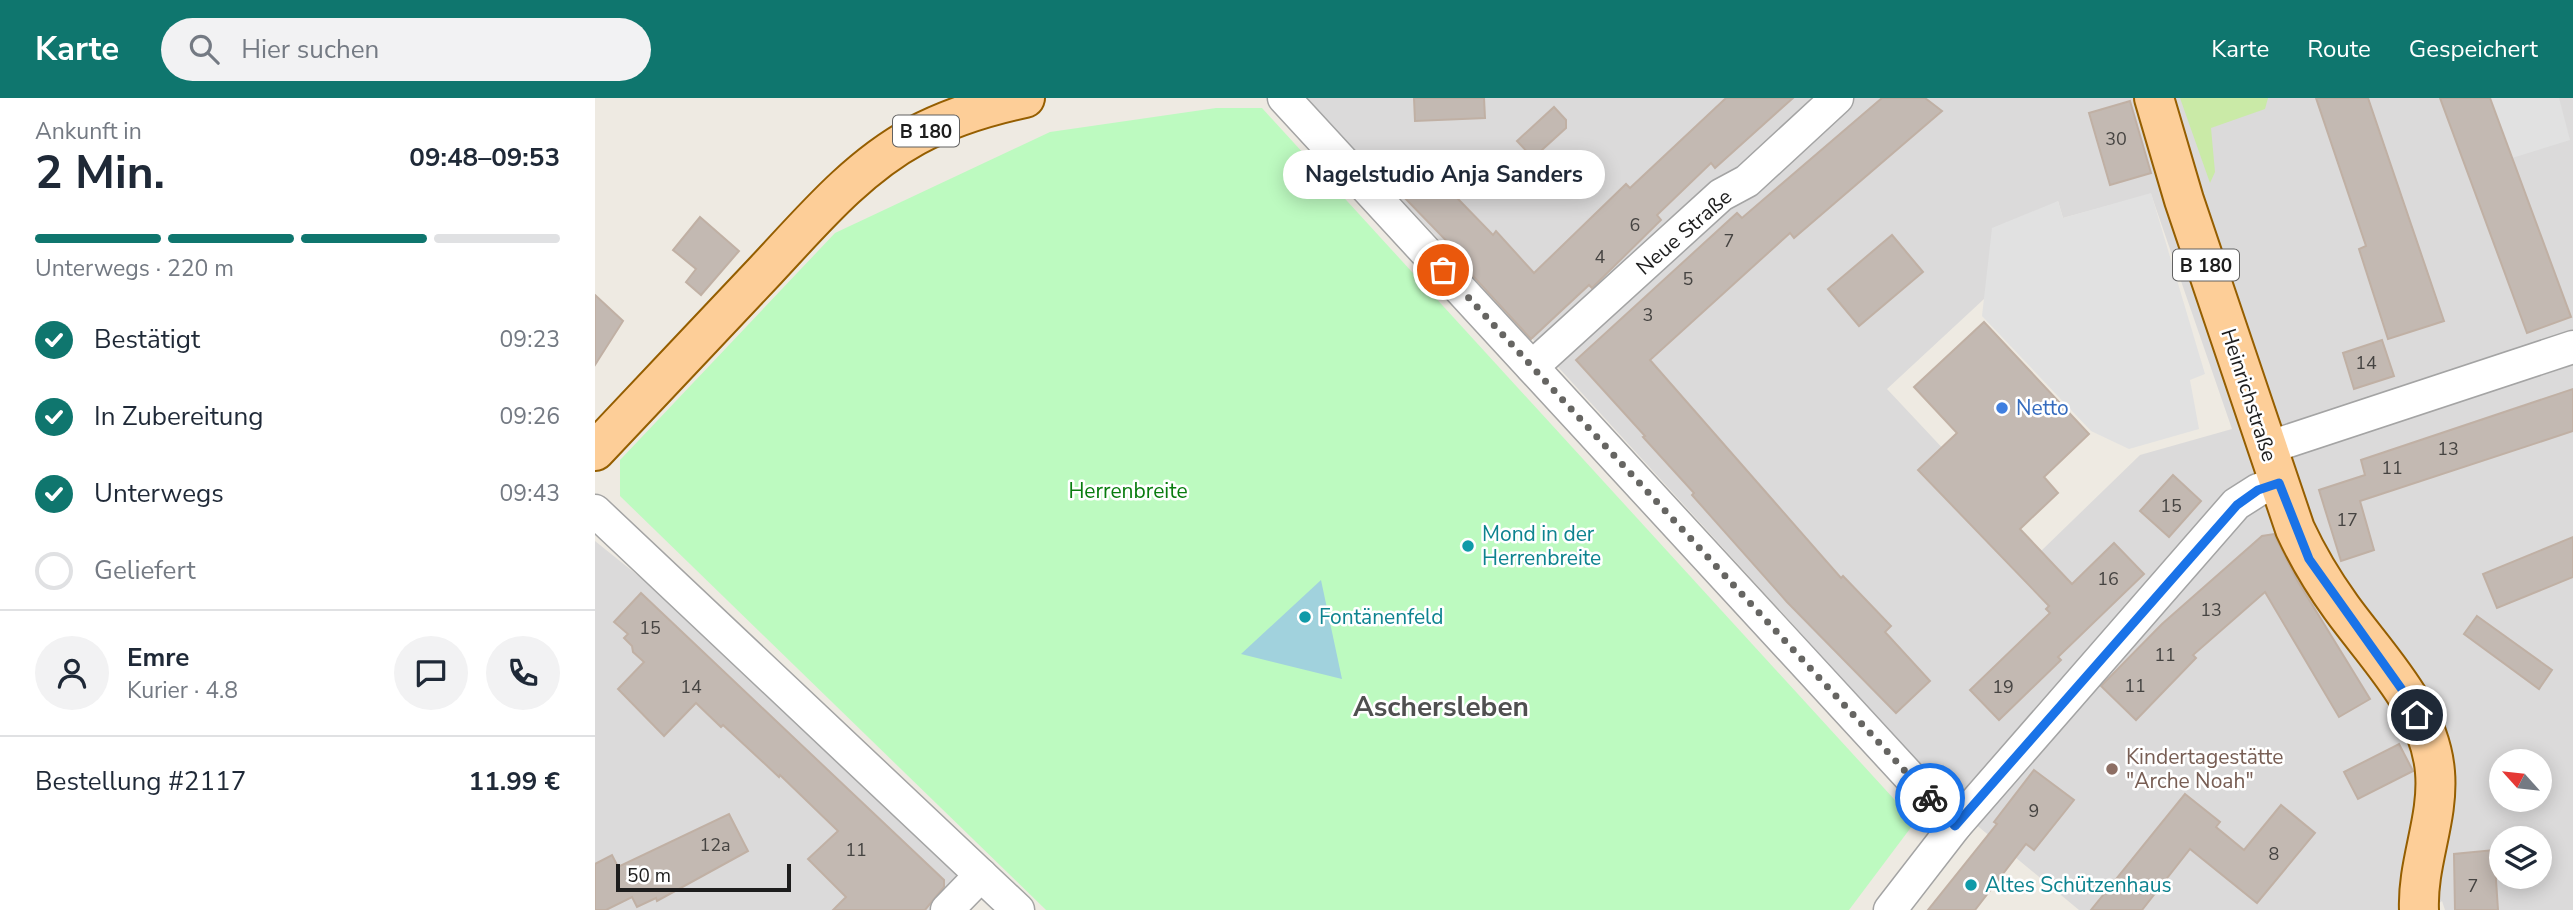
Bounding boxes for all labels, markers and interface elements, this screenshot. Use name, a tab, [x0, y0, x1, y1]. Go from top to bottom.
search box	[161, 18, 651, 81]
text: Karte	[35, 27, 119, 72]
icon: search	[185, 30, 223, 68]
text: Hier suchen	[241, 32, 379, 67]
text: Karte	[2211, 33, 2269, 65]
text: Route	[2307, 33, 2371, 65]
text: Gespeichert	[2409, 33, 2538, 65]
text: Ankunft in	[35, 116, 142, 147]
road number: B 180	[893, 116, 959, 146]
house number: 30	[2105, 127, 2127, 151]
text: 09:48–09:53	[409, 140, 560, 175]
text: 2 Min.	[35, 141, 165, 204]
callout: Nagelstudio Anja Sanders	[1282, 151, 1604, 200]
text: Nagelstudio Anja Sanders	[1305, 159, 1583, 190]
street label: Neue Straße	[1630, 183, 1738, 281]
house number: 6	[1630, 213, 1640, 237]
house number: 7	[1724, 229, 1734, 253]
pin	[1413, 240, 1473, 300]
house number: 4	[1595, 245, 1606, 269]
road number: B 180	[2173, 250, 2239, 280]
icon: bag	[1424, 251, 1462, 289]
text: Unterwegs · 220 m	[35, 253, 234, 284]
house number: 5	[1683, 267, 1693, 291]
house number: 3	[1643, 303, 1653, 327]
icon: check	[35, 321, 73, 359]
text: Bestätigt	[94, 322, 200, 357]
text: 09:23	[500, 324, 560, 355]
street label: Heinrichstraße	[2214, 325, 2284, 465]
house number: 14	[2355, 351, 2377, 375]
place label: Netto	[2016, 394, 2069, 422]
icon: check	[35, 398, 73, 436]
text: In Zubereitung	[94, 399, 263, 434]
marker: Netto	[1994, 400, 2010, 416]
text: 09:26	[500, 401, 560, 432]
house number: 13	[2437, 437, 2459, 461]
house number: 11	[2381, 456, 2403, 480]
icon: check	[35, 475, 73, 513]
text: Unterwegs	[94, 476, 224, 511]
park label: Herrenbreite	[1068, 477, 1188, 505]
text: 09:43	[500, 478, 560, 509]
house number: 15	[2160, 494, 2182, 518]
house number: 17	[2336, 508, 2358, 532]
place label: Mond in der Herrenbreite	[1482, 520, 1601, 572]
marker: Mond in der Herrenbreite	[1460, 538, 1476, 554]
text: Geliefert	[94, 553, 195, 588]
house number: 16	[2097, 567, 2119, 591]
house number: 13	[2200, 598, 2222, 622]
place label: Fontänenfeld	[1319, 603, 1443, 631]
marker: Fontänenfeld	[1297, 609, 1313, 625]
house number: 15	[639, 616, 661, 640]
button: person	[35, 636, 109, 710]
button: chat	[394, 636, 468, 710]
button: phone	[486, 636, 560, 710]
text: Emre	[127, 640, 189, 675]
house number: 11	[2154, 643, 2176, 667]
house number: 11	[2124, 674, 2146, 698]
text: Kurier · 4.8	[127, 675, 238, 706]
house number: 14	[680, 675, 702, 699]
house number: 19	[1992, 675, 2014, 699]
pin	[2387, 685, 2447, 745]
district label: Aschersleben	[1353, 688, 1529, 726]
icon: home	[2398, 696, 2436, 734]
place label: Kindertagestätte "Arche Noah"	[2126, 743, 2283, 795]
north arrow	[2489, 749, 2551, 812]
map controls	[2489, 749, 2552, 889]
marker: Kindertagestätte "Arche Noah"	[2104, 761, 2120, 777]
courier	[1895, 763, 1965, 833]
text: Bestellung #2117	[35, 764, 246, 799]
text: 11.99 €	[469, 764, 560, 799]
icon: bike	[1911, 779, 1949, 817]
house number: 9	[2029, 799, 2039, 823]
button: layers	[2489, 826, 2552, 889]
house number: 12a	[699, 833, 731, 857]
house number: 11	[845, 838, 867, 862]
house number: 8	[2269, 842, 2279, 866]
scale bar	[616, 861, 791, 893]
text: 50 m	[627, 863, 671, 889]
place label: Altes Schützenhaus	[1985, 871, 2172, 899]
house number: 7	[2468, 874, 2478, 898]
marker: Altes Schützenhaus	[1963, 877, 1979, 893]

